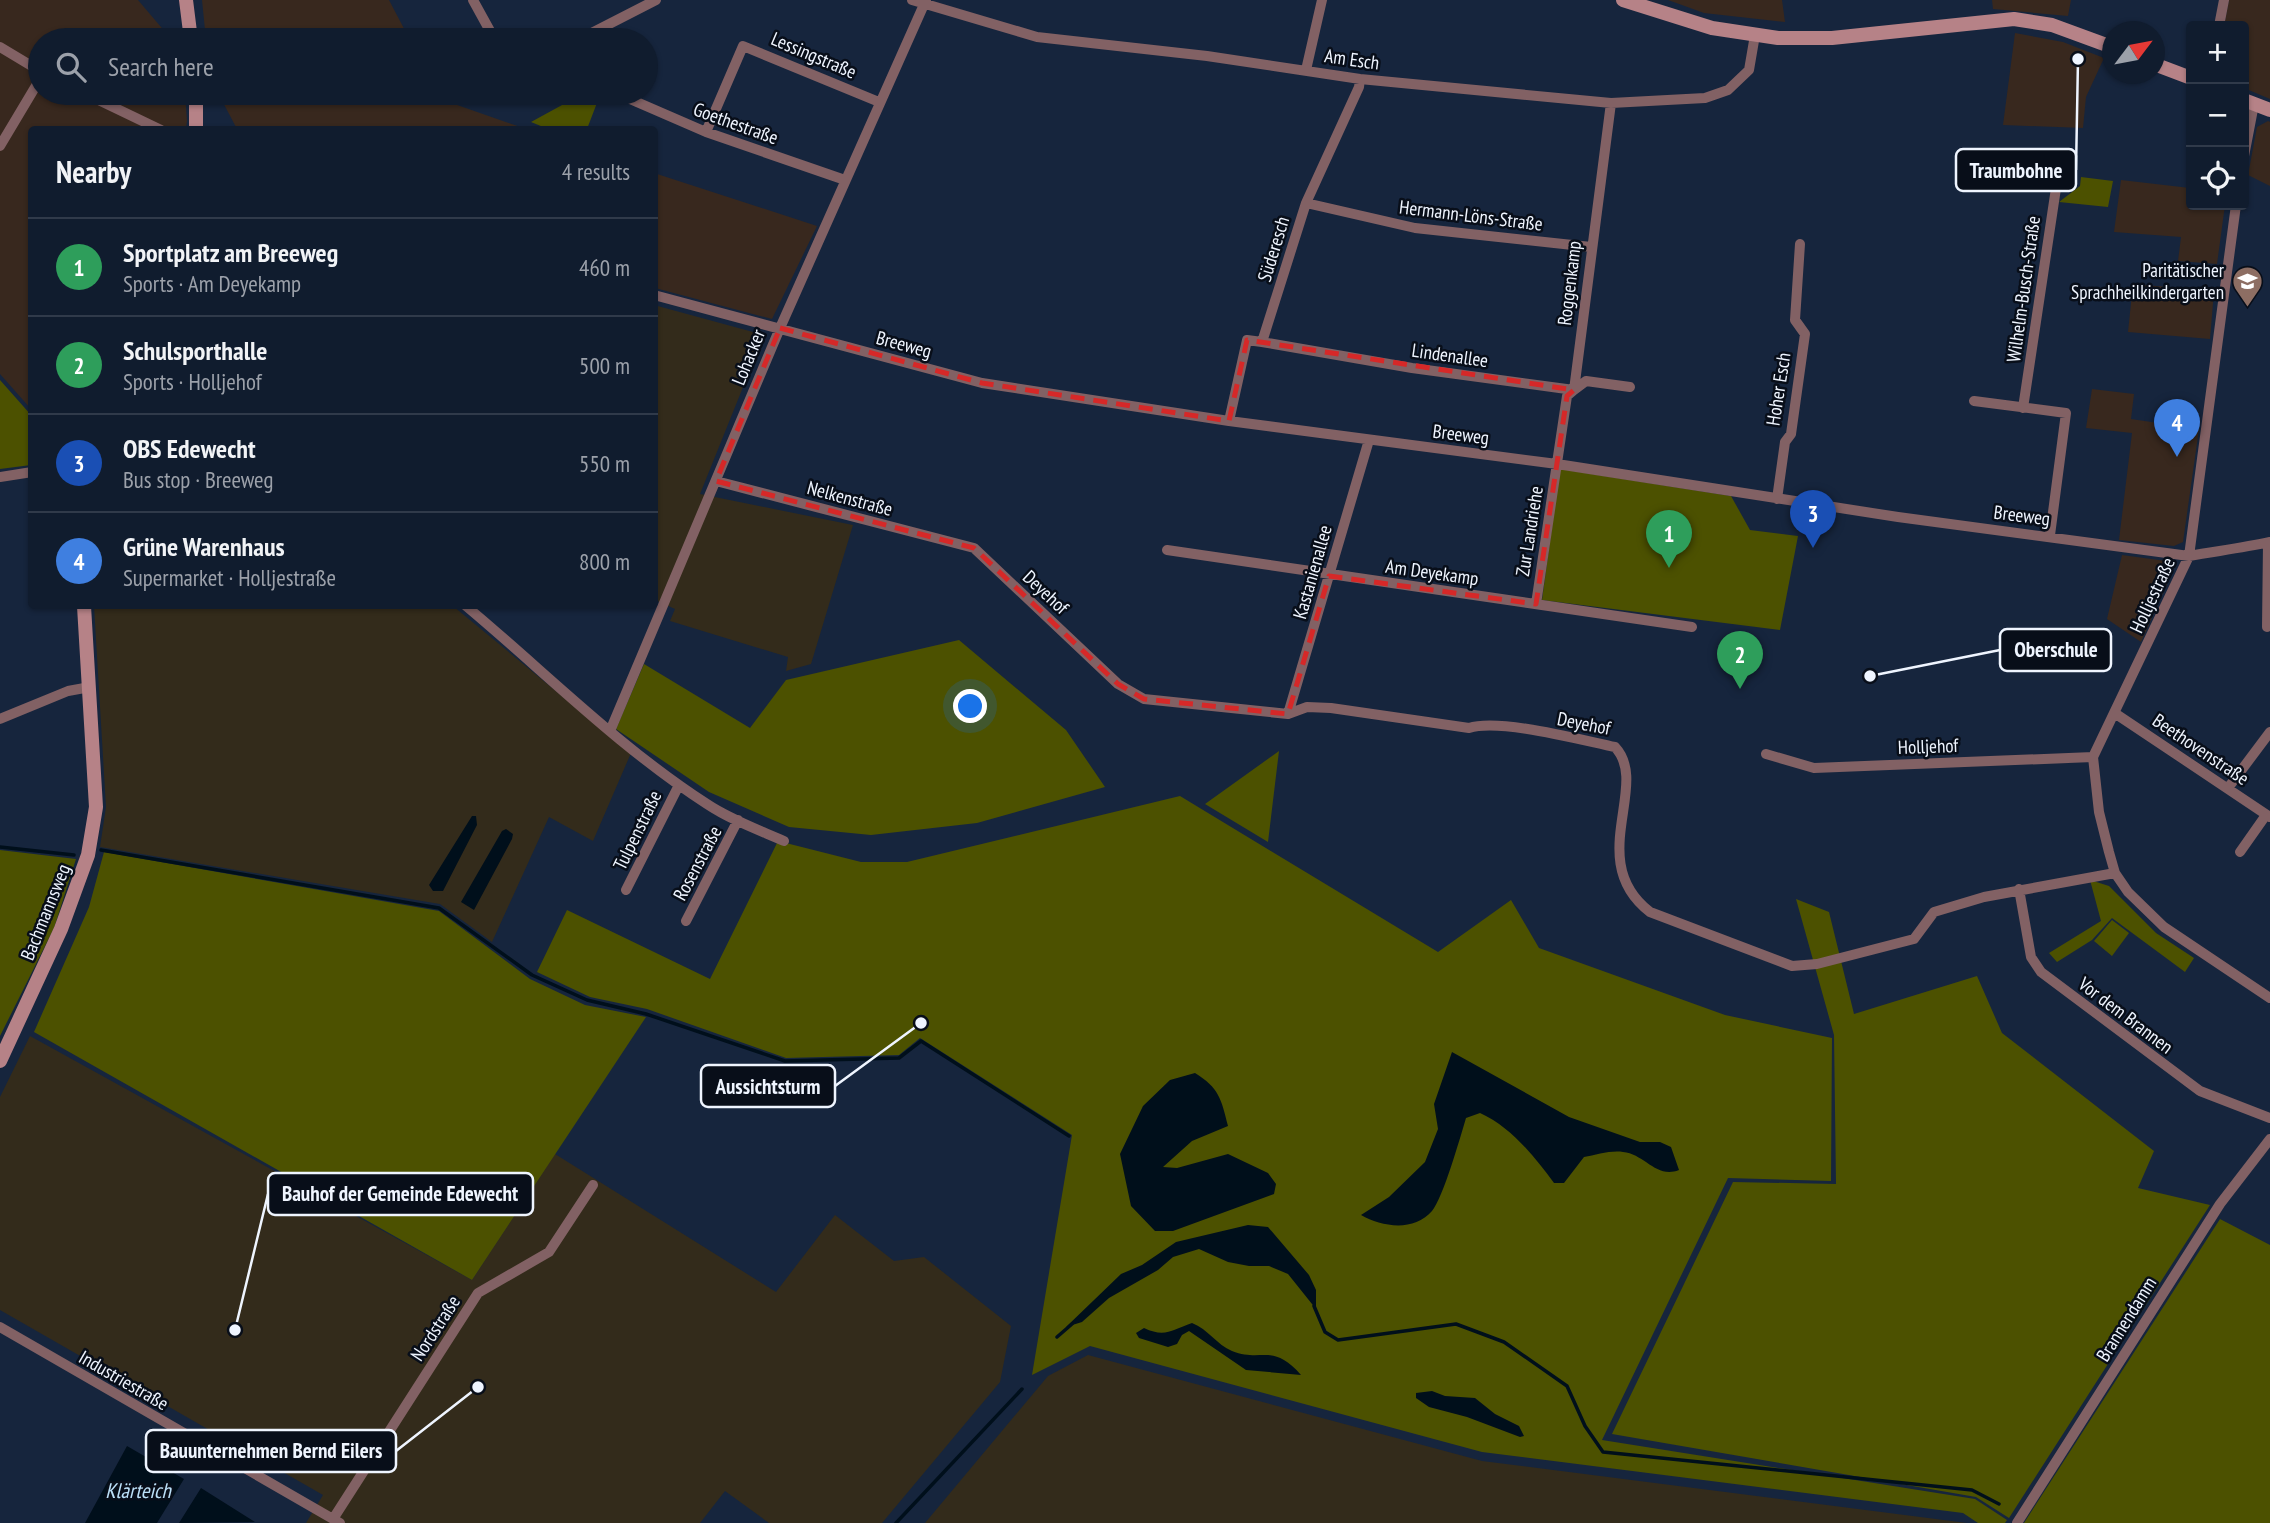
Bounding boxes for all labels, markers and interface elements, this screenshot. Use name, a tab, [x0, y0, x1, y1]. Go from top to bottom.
north arrow	[2102, 21, 2165, 84]
map controls	[2186, 21, 2249, 210]
button: +	[2186, 21, 2249, 84]
street label: Lessingstraße	[768, 26, 860, 84]
search box	[28, 28, 658, 105]
street label: Am Esch	[1323, 43, 1381, 75]
icon: search	[52, 48, 90, 86]
text: Search here	[108, 50, 214, 83]
button: −	[2186, 84, 2249, 147]
street label: Goethestraße	[690, 97, 782, 149]
button: locate	[2186, 147, 2249, 210]
callout: Traumbohne	[1956, 149, 2076, 191]
text: Nearby	[56, 152, 131, 191]
text: 4 results	[562, 157, 630, 186]
text: Traumbohne	[1970, 157, 2062, 184]
street label: Hermann-Löns-Straße	[1398, 194, 1544, 236]
street label: Süderesch	[1252, 213, 1294, 285]
street label: Wilhelm-Busch-Straße	[2001, 214, 2045, 364]
text: Sportplatz am Breeweg	[123, 236, 338, 269]
street label: Roggenkamp	[1552, 239, 1586, 327]
text: 1	[74, 253, 85, 282]
text: 460 m	[579, 253, 630, 282]
place label: Paritätischer Sprachheilkindergarten	[2071, 258, 2225, 304]
school or university icon: Paritätischer Sprachheilkindergarten	[2230, 264, 2264, 308]
text: Sports · Am Deyekamp	[123, 269, 301, 298]
street label: Lohacker	[726, 325, 770, 388]
street label: Breeweg	[874, 325, 934, 363]
text: Schulsporthalle	[123, 334, 267, 367]
street label: Lindenallee	[1410, 338, 1490, 372]
text: 2	[74, 351, 85, 380]
text: 500 m	[579, 351, 630, 380]
street label: Hoher Esch	[1760, 351, 1796, 427]
text: Sports · Holljehof	[123, 367, 262, 396]
pin: 4	[2154, 399, 2200, 457]
street label: Breeweg	[1431, 419, 1491, 449]
text: OBS Edewecht	[123, 432, 256, 465]
text: 3	[74, 449, 85, 478]
text: 550 m	[579, 449, 630, 478]
text: Bus stop · Breeweg	[123, 465, 273, 494]
street label: Nelkenstraße	[805, 475, 895, 521]
street label: Zur Landriehe	[1510, 484, 1548, 578]
pin: 3	[1790, 490, 1836, 548]
street label: Breeweg	[1992, 500, 2052, 530]
pin: 1	[1646, 510, 1692, 568]
street label: Kastanienallee	[1287, 522, 1337, 622]
text: Grüne Warenhaus	[123, 530, 285, 563]
text: 4	[74, 547, 85, 576]
text: 800 m	[579, 547, 630, 576]
street label: Holljestraße	[2124, 553, 2180, 637]
street label: Am Deyekamp	[1384, 554, 1480, 590]
text: Supermarket · Holljestraße	[123, 563, 336, 592]
street label: Deyehof	[1018, 565, 1075, 620]
callout: Oberschule	[2000, 629, 2111, 671]
pin: 2	[1717, 631, 1763, 689]
text: Oberschule	[2014, 636, 2098, 663]
your location	[953, 689, 987, 723]
street label: Deyehof	[1555, 706, 1614, 740]
street label: Beethovenstraße	[2148, 708, 2254, 790]
street label: Holljehof	[1897, 733, 1960, 759]
street label: Tulpenstraße	[607, 786, 667, 874]
street label: Rosenstraße	[667, 822, 727, 904]
street label: Bachmannsweg	[15, 860, 75, 964]
street label: Vor dem Brannen	[2073, 971, 2178, 1058]
callout: Aussichtsturm	[701, 1065, 835, 1107]
text: Aussichtsturm	[714, 1073, 821, 1100]
callout: Bauhof der Gemeinde Edewecht	[268, 1173, 533, 1215]
text: Bauhof der Gemeinde Edewecht	[282, 1180, 518, 1207]
street label: Brannendamm	[2091, 1272, 2161, 1366]
street label: Nordstraße	[405, 1291, 465, 1365]
street label: Industriestraße	[75, 1345, 173, 1415]
callout: Bauunternehmen Bernd Eilers	[146, 1430, 396, 1472]
text: Bauunternehmen Bernd Eilers	[160, 1437, 382, 1464]
water label: Klärteich	[105, 1477, 172, 1504]

